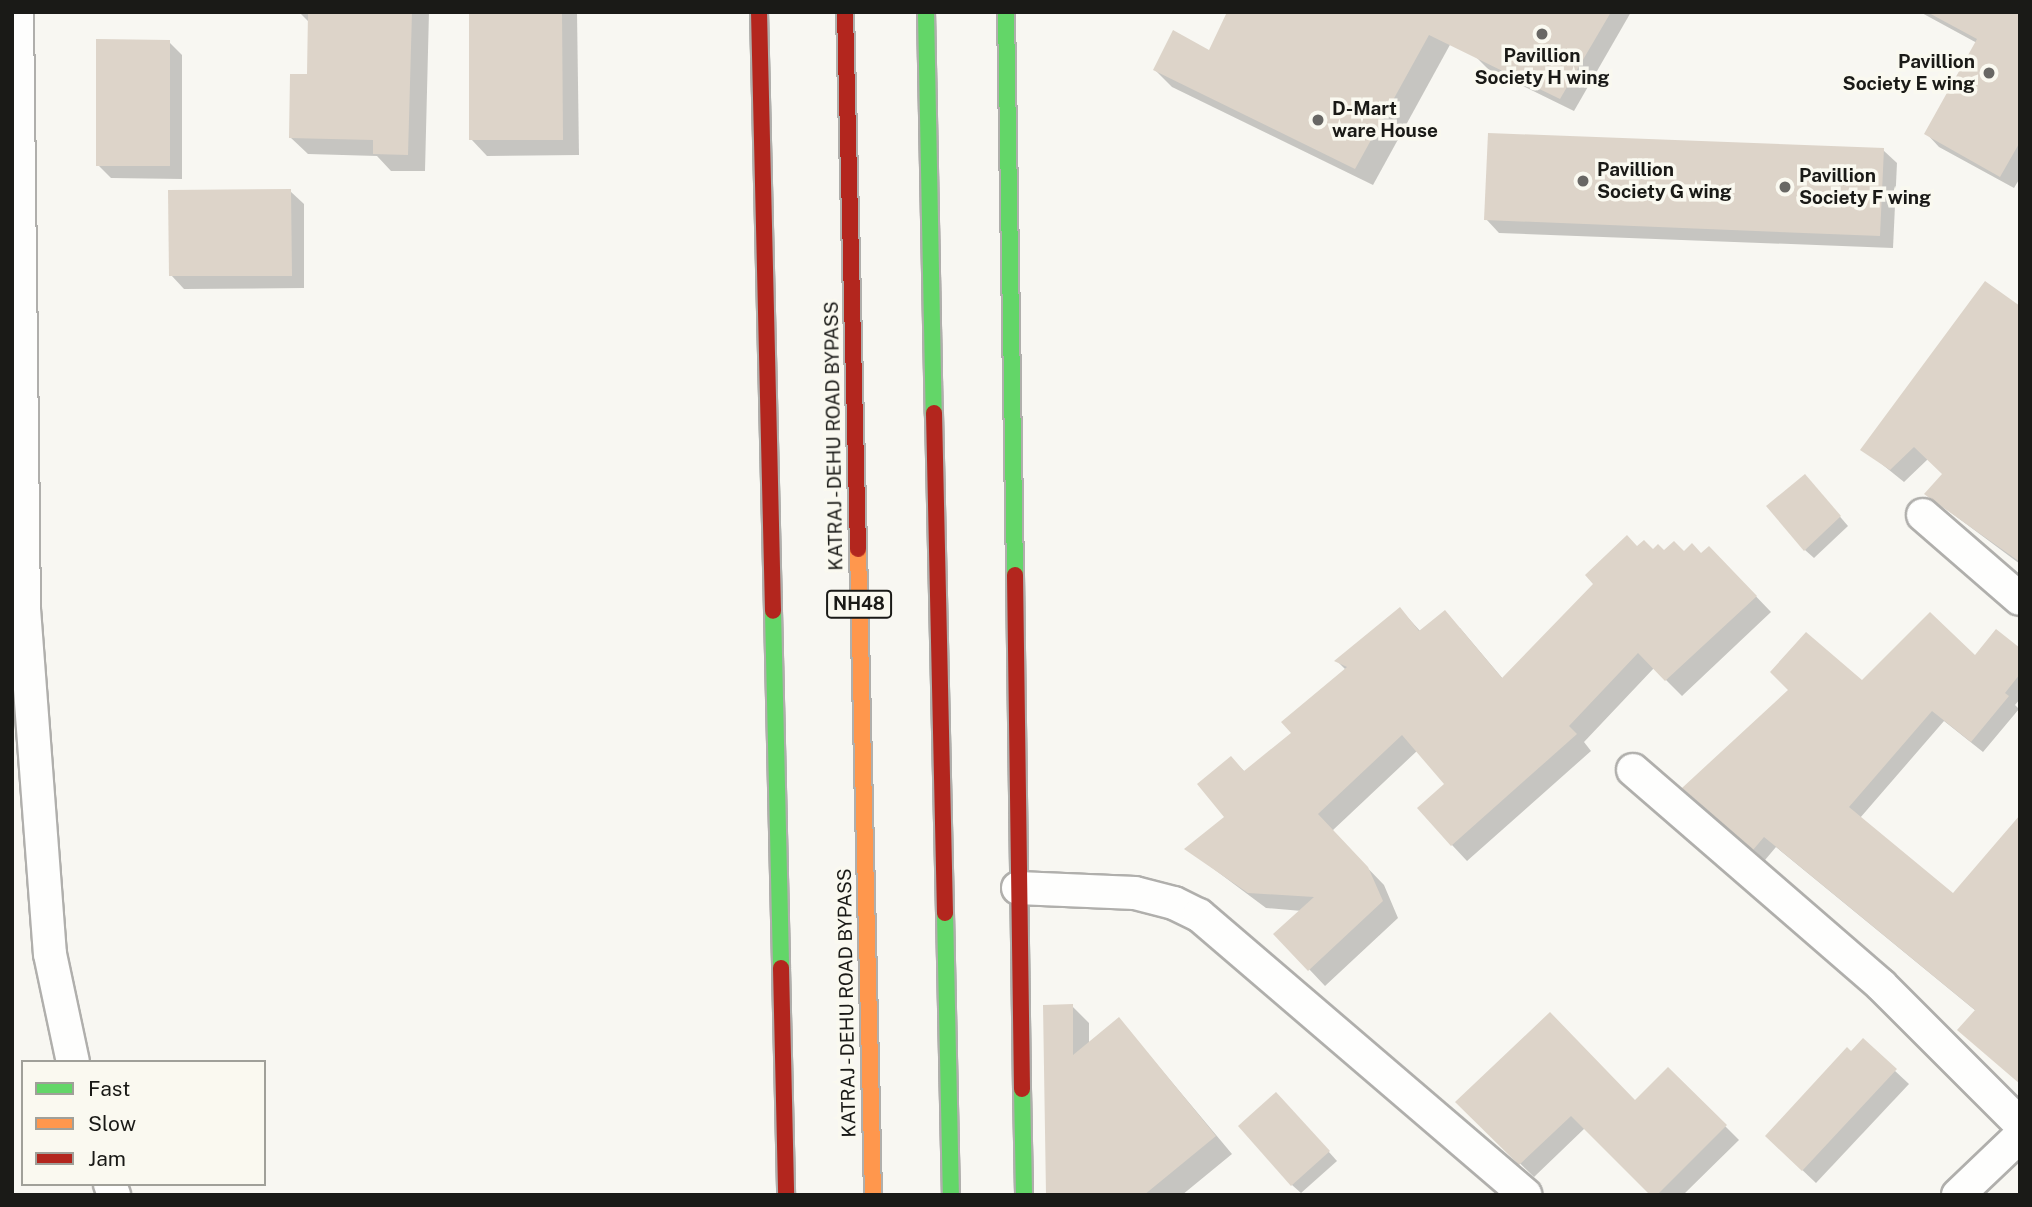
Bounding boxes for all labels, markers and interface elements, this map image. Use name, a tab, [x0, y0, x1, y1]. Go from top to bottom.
marker: Pavillion Society H wing	[1534, 26, 1550, 42]
place label: Pavillion Society H wing	[1474, 45, 1610, 89]
place label: Pavillion Society E wing	[1842, 51, 1975, 95]
marker: Pavillion Society E wing	[1981, 65, 1997, 81]
place label: D-Mart ware House	[1332, 98, 1438, 142]
marker: D-Mart ware House	[1310, 112, 1326, 128]
place label: Pavillion Society G wing	[1597, 159, 1732, 203]
place label: Pavillion Society F wing	[1799, 165, 1931, 209]
marker: Pavillion Society G wing	[1575, 173, 1591, 189]
marker: Pavillion Society F wing	[1777, 179, 1793, 195]
street label: KATRAJ - DEHU ROAD BYPASS	[820, 299, 848, 573]
road number: NH48	[826, 590, 892, 618]
street label: KATRAJ - DEHU ROAD BYPASS	[833, 866, 861, 1140]
legend	[21, 1060, 266, 1186]
text: Fast	[88, 1076, 130, 1101]
text: Slow	[88, 1111, 136, 1136]
text: Jam	[88, 1146, 126, 1171]

